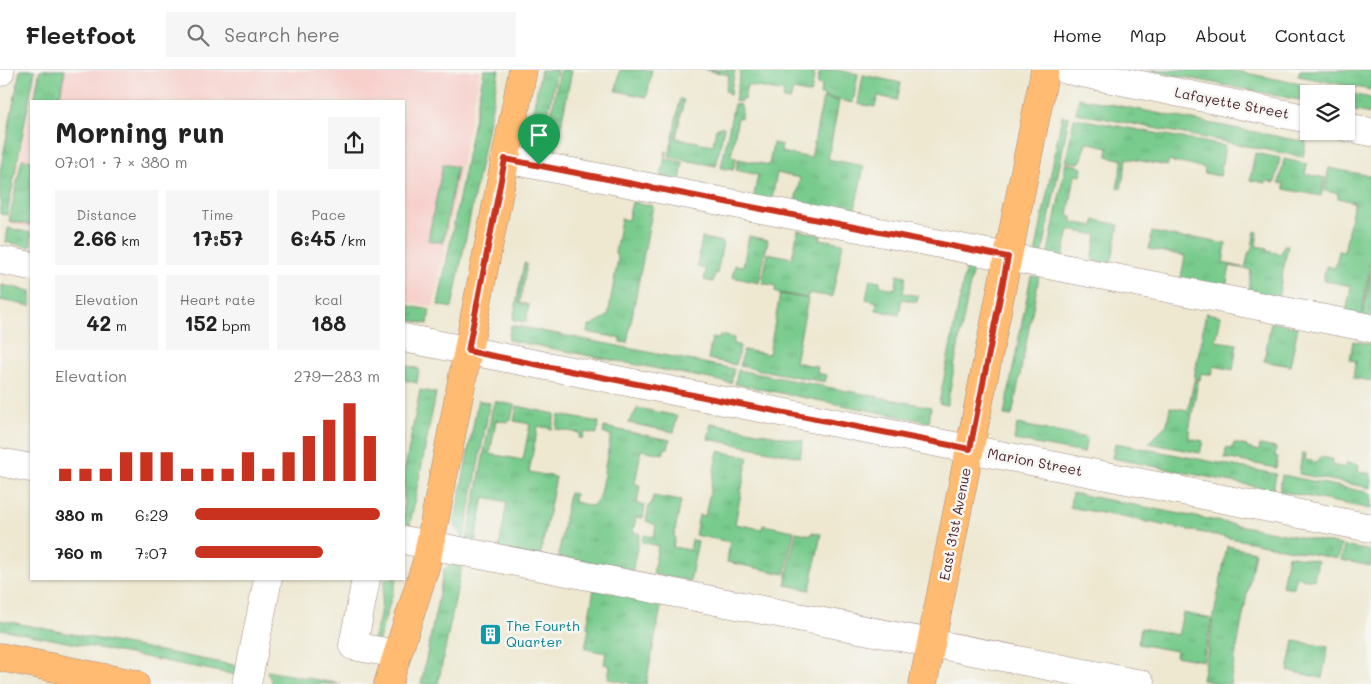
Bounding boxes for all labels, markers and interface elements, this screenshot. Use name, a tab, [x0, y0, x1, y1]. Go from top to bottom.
search box	[166, 12, 516, 57]
text: Fleetfoot	[25, 19, 136, 50]
icon: search	[184, 21, 212, 49]
text: Search here	[224, 22, 340, 47]
text: Home	[1053, 23, 1102, 47]
text: Map	[1130, 23, 1166, 47]
text: About	[1194, 23, 1247, 47]
text: Contact	[1275, 23, 1346, 47]
street label: Lafayette Street	[1173, 82, 1291, 123]
map controls	[1300, 85, 1355, 140]
button: layers	[1300, 85, 1355, 140]
text: Morning run	[55, 114, 224, 150]
pin	[518, 114, 560, 165]
button: share	[328, 117, 380, 169]
icon: arrive	[525, 121, 553, 149]
text: 07:01 · 7 × 380 m	[55, 151, 188, 172]
text: Distance	[76, 205, 137, 224]
text: Time	[202, 205, 233, 224]
text: Pace	[311, 205, 346, 224]
text: 2.66	[73, 224, 117, 251]
text: 17:57	[192, 224, 243, 251]
text: 6:45	[291, 224, 336, 251]
text: km	[117, 231, 140, 250]
text: /km	[336, 231, 366, 250]
text: Elevation	[75, 290, 138, 309]
text: Heart rate	[180, 290, 255, 309]
text: kcal	[315, 290, 342, 309]
text: 42	[86, 309, 111, 336]
text: 152	[184, 309, 218, 336]
text: 188	[311, 309, 346, 336]
text: m	[111, 316, 127, 335]
text: bpm	[218, 316, 251, 335]
text: Elevation	[55, 365, 127, 386]
text: 279–283 m	[294, 365, 380, 386]
street label: Marion Street	[986, 443, 1084, 480]
street label: East 31st Avenue	[934, 466, 975, 582]
text: 380 m	[55, 504, 103, 525]
text: 6:29	[135, 504, 168, 525]
text: 760 m	[55, 542, 102, 563]
text: 7:07	[135, 542, 168, 563]
place label: The Fourth Quarter	[506, 616, 580, 651]
building icon: The Fourth Quarter	[478, 622, 502, 646]

